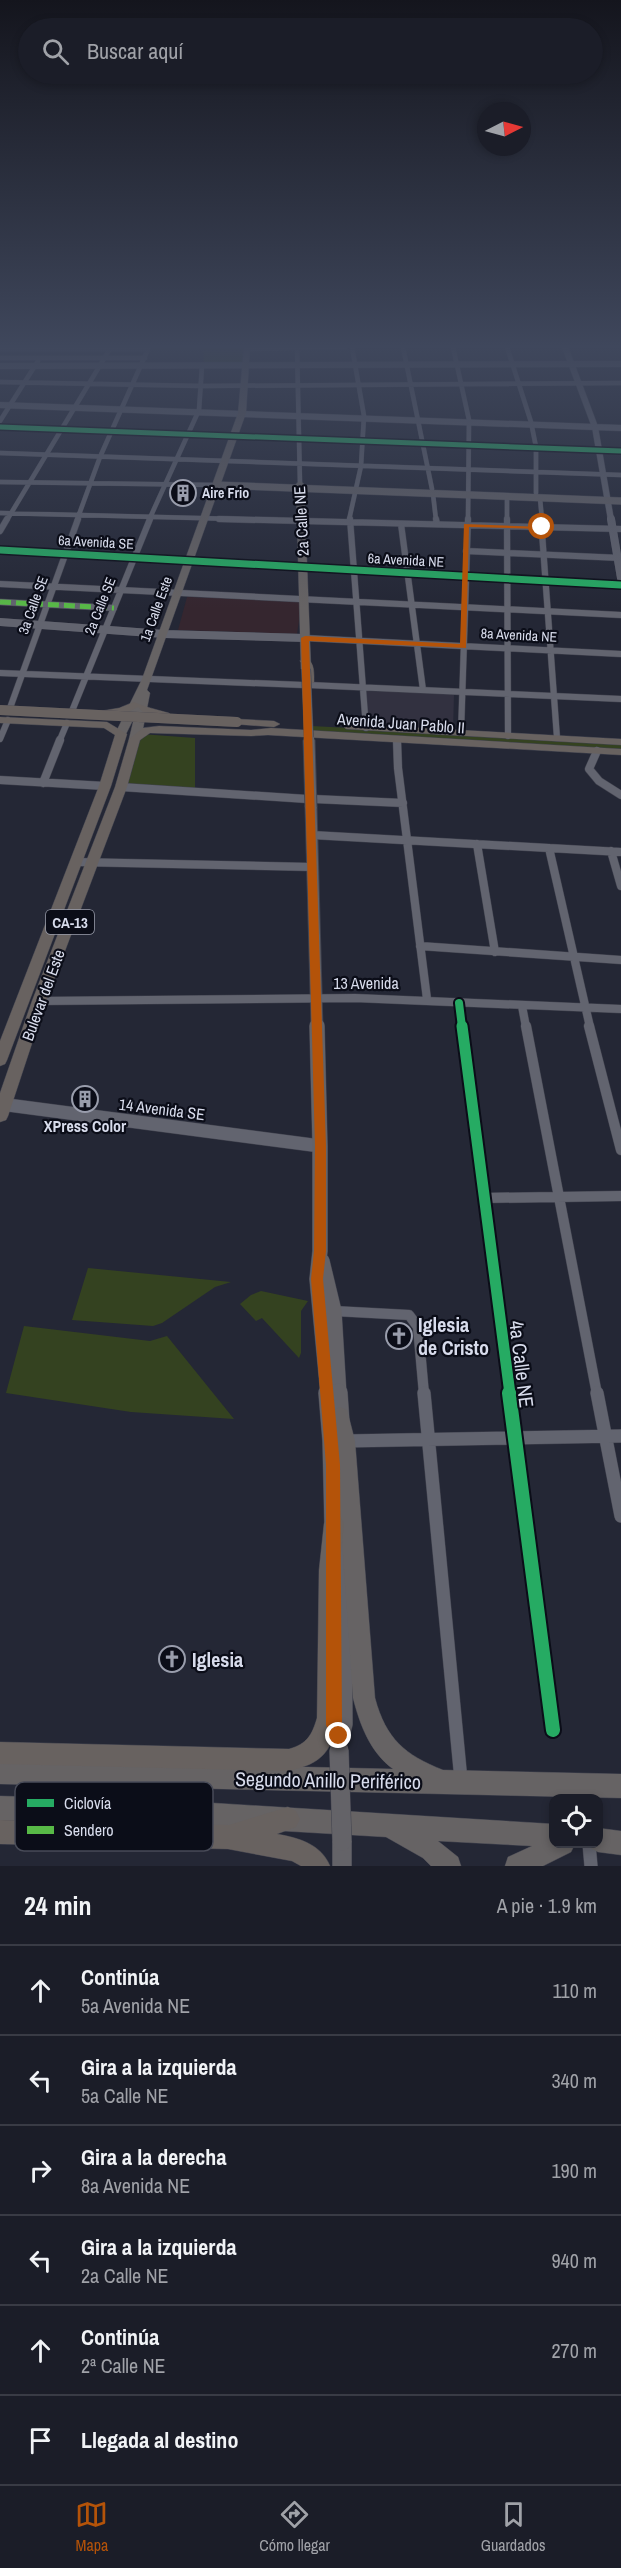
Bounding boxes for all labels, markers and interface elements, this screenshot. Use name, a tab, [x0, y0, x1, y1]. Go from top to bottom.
search box	[18, 18, 603, 84]
icon: search	[39, 35, 72, 68]
text: Buscar aquí	[87, 36, 183, 66]
north arrow	[477, 102, 531, 156]
building icon: Aire Frio	[168, 478, 198, 508]
place label: Aire Frio	[202, 484, 249, 502]
street label: 2a Calle NE	[288, 485, 314, 557]
route start	[528, 513, 554, 539]
street label: 6a Avenida SE	[58, 531, 134, 553]
street label: 6a Avenida NE	[367, 549, 445, 571]
street label: 3a Calle SE	[14, 573, 52, 637]
street label: 1a Calle Este	[136, 574, 176, 644]
street label: 2a Calle SE	[80, 575, 120, 637]
street label: 8a Avenida NE	[480, 624, 558, 646]
street label: Avenida Juan Pablo II	[335, 707, 466, 738]
road number: CA-13	[46, 910, 94, 934]
street label: Bulevar del Este	[16, 946, 70, 1044]
street label: 13 Avenida	[333, 972, 399, 994]
building icon: XPress Color	[70, 1084, 100, 1114]
street label: 14 Avenida SE	[118, 1093, 206, 1125]
place label: XPress Color	[44, 1115, 127, 1137]
place label: Iglesia de Cristo	[418, 1311, 489, 1361]
street label: 4a Calle NE	[503, 1319, 541, 1409]
church icon: Iglesia de Cristo	[384, 1321, 414, 1351]
church icon: Iglesia	[157, 1644, 187, 1674]
place label: Iglesia	[192, 1646, 243, 1673]
route end	[325, 1722, 351, 1748]
street label: Segundo Anillo Periférico	[235, 1765, 421, 1795]
legend	[15, 1782, 213, 1851]
text: Ciclovía	[64, 1792, 112, 1814]
map controls	[549, 1794, 603, 1848]
button: locate	[549, 1794, 603, 1848]
text: Sendero	[64, 1819, 114, 1841]
text: 24 min	[24, 1888, 92, 1923]
text: A pie · 1.9 km	[497, 1892, 597, 1919]
text: Continúa	[81, 1962, 159, 1992]
icon: ahead	[24, 1974, 57, 2007]
text: 110 m	[553, 1977, 597, 2004]
text: 5a Avenida NE	[81, 1992, 190, 2019]
text: Gira a la izquierda	[81, 2052, 236, 2082]
icon: left	[24, 2064, 57, 2097]
text: 340 m	[551, 2067, 597, 2094]
text: 5a Calle NE	[81, 2082, 169, 2109]
text: Gira a la derecha	[81, 2142, 226, 2172]
icon: right	[24, 2154, 57, 2187]
text: 190 m	[551, 2157, 597, 2184]
text: 8a Avenida NE	[81, 2172, 190, 2199]
text: Gira a la izquierda	[81, 2232, 236, 2262]
icon: left	[24, 2244, 57, 2277]
text: 940 m	[551, 2247, 597, 2274]
text: 2a Calle NE	[81, 2262, 169, 2289]
text: Continúa	[81, 2322, 159, 2352]
icon: ahead	[24, 2334, 57, 2367]
text: 270 m	[551, 2337, 597, 2364]
text: 2ª Calle NE	[81, 2352, 165, 2379]
icon: arrive	[24, 2424, 57, 2457]
text: Llegada al destino	[81, 2425, 238, 2455]
tab: Mapa	[75, 2498, 108, 2556]
tab: Cómo llegar	[259, 2498, 330, 2556]
tab: Guardados	[481, 2498, 546, 2556]

